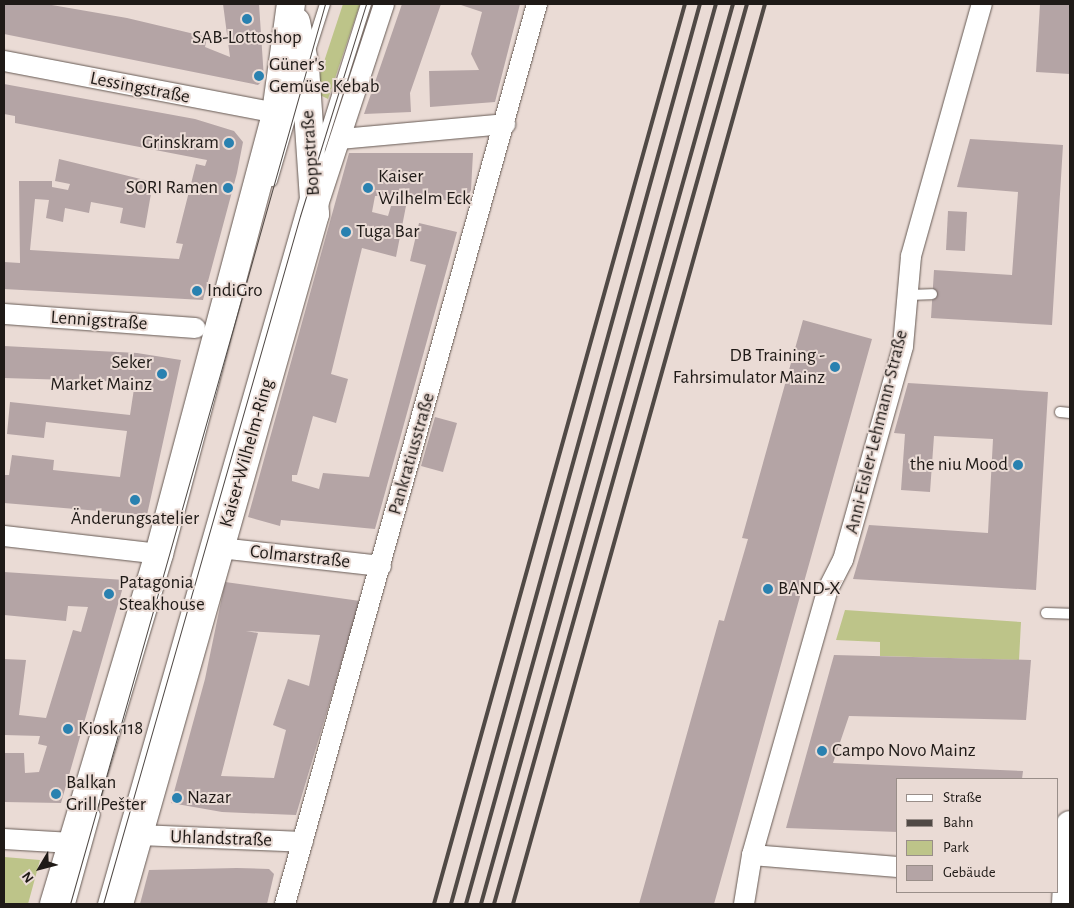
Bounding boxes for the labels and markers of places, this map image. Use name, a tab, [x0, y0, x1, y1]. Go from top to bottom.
marker: SAB-Lottoshop	[241, 13, 253, 25]
place label: SAB-Lottoshop	[192, 27, 302, 49]
place label: Güner's Gemüse Kebab	[269, 54, 380, 98]
marker: Güner's Gemüse Kebab	[253, 70, 265, 82]
place label: Grinskram	[142, 132, 219, 154]
marker: Grinskram	[223, 137, 235, 149]
place label: Kaiser Wilhelm Eck	[378, 166, 471, 210]
place label: SORI Ramen	[126, 177, 218, 199]
marker: SORI Ramen	[222, 182, 234, 194]
marker: Kaiser Wilhelm Eck	[362, 182, 374, 194]
place label: Tuga Bar	[356, 221, 419, 243]
marker: Tuga Bar	[340, 226, 352, 238]
place label: IndiGro	[207, 280, 263, 302]
marker: IndiGro	[191, 285, 203, 297]
place label: DB Training - Fahrsimulator Mainz	[673, 345, 825, 389]
place label: Seker Market Mainz	[50, 352, 152, 396]
marker: DB Training - Fahrsimulator Mainz	[829, 361, 841, 373]
marker: Seker Market Mainz	[156, 368, 168, 380]
place label: the niu Mood	[910, 454, 1008, 476]
marker: the niu Mood	[1012, 459, 1024, 471]
marker: Änderungsatelier	[129, 494, 141, 506]
place label: Änderungsatelier	[71, 508, 199, 530]
place label: Patagonia Steakhouse	[119, 572, 205, 616]
place label: BAND-X	[778, 578, 840, 600]
marker: BAND-X	[762, 583, 774, 595]
marker: Patagonia Steakhouse	[103, 588, 115, 600]
place label: Kiosk 118	[78, 718, 143, 740]
marker: Kiosk 118	[62, 723, 74, 735]
place label: Campo Novo Mainz	[832, 740, 976, 762]
marker: Campo Novo Mainz	[816, 745, 828, 757]
place label: Balkan Grill Pešter	[66, 772, 146, 816]
place label: Nazar	[187, 787, 231, 809]
marker: Balkan Grill Pešter	[50, 788, 62, 800]
marker: Nazar	[171, 792, 183, 804]

